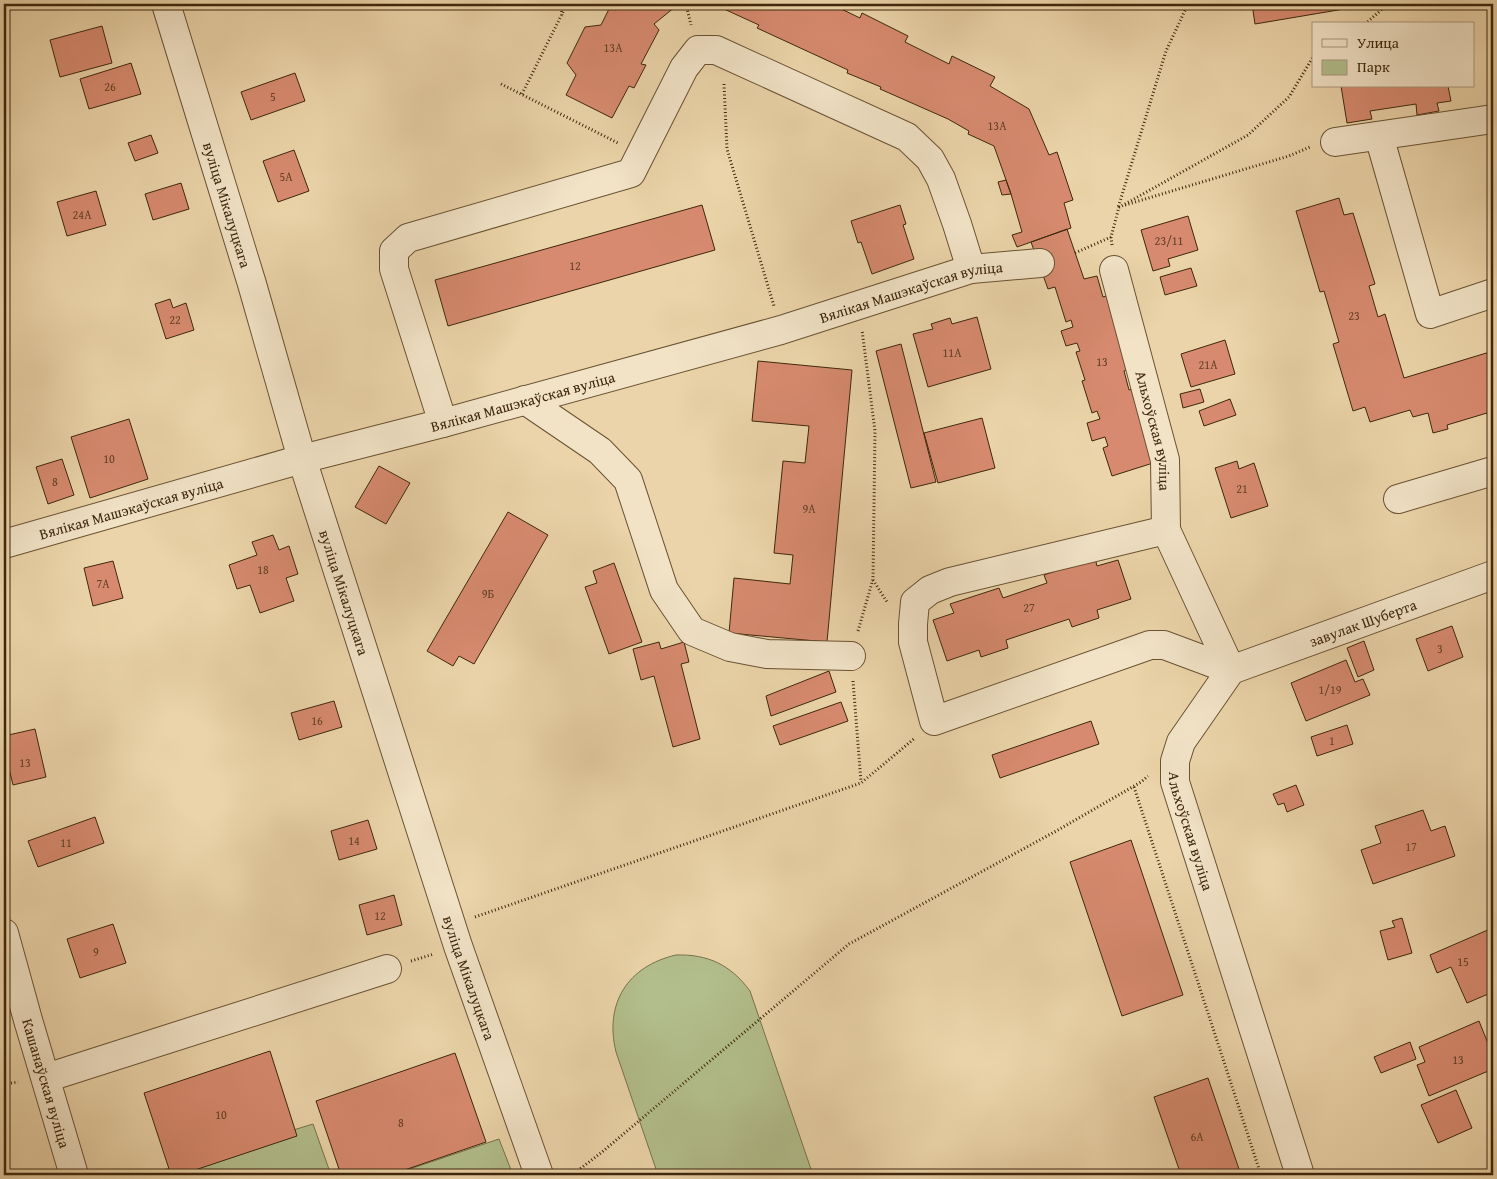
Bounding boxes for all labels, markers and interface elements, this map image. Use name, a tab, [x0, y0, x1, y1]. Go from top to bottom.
legend	[1312, 22, 1474, 88]
text: Улица	[1357, 32, 1400, 53]
house number: 13А	[604, 39, 623, 56]
text: Парк	[1357, 56, 1390, 77]
house number: 26	[104, 78, 116, 95]
house number: 5	[270, 88, 276, 105]
house number: 13А	[988, 117, 1007, 134]
street label: вуліца Мікалуцкага	[198, 139, 257, 271]
house number: 5А	[279, 168, 293, 185]
house number: 24А	[73, 206, 92, 223]
house number: 23/11	[1155, 232, 1184, 249]
street label: Вялікая Машэкаўская вуліца	[817, 256, 1004, 327]
house number: 12	[569, 257, 581, 274]
house number: 23	[1348, 307, 1360, 324]
house number: 22	[169, 311, 181, 328]
house number: 11А	[943, 344, 962, 361]
house number: 13	[1096, 353, 1108, 370]
house number: 21А	[1199, 356, 1218, 373]
street label: Вялікая Машэкаўская вуліца	[428, 366, 618, 436]
street label: Альхоўская вуліца	[1131, 368, 1176, 492]
house number: 10	[103, 450, 115, 467]
street label: Вялікая Машэкаўская вуліца	[37, 471, 226, 544]
house number: 8	[52, 473, 58, 490]
house number: 21	[1236, 480, 1248, 497]
house number: 9А	[802, 500, 816, 517]
street label: вуліца Мікалуцкага	[315, 527, 375, 659]
house number: 18	[257, 561, 269, 578]
house number: 7А	[96, 575, 110, 592]
house number: 9Б	[482, 585, 494, 602]
street label: завулак Шуберта	[1306, 593, 1420, 651]
house number: 27	[1023, 599, 1035, 616]
house number: 3	[1437, 640, 1443, 657]
house number: 1/19	[1319, 681, 1342, 698]
house number: 16	[311, 712, 323, 729]
house number: 1	[1329, 732, 1335, 749]
house number: 13	[19, 754, 31, 771]
street label: Альхоўская вуліца	[1165, 772, 1220, 894]
house number: 14	[348, 832, 360, 849]
house number: 11	[60, 834, 72, 851]
house number: 17	[1405, 838, 1417, 855]
house number: 12	[374, 907, 386, 924]
street label: вуліца Мікалуцкага	[438, 913, 501, 1044]
house number: 9	[93, 943, 99, 960]
house number: 15	[1457, 953, 1469, 970]
street label: Кашанаўская вуліца	[18, 1016, 76, 1151]
house number: 13	[1452, 1051, 1464, 1068]
house number: 10	[215, 1106, 227, 1123]
house number: 8	[398, 1114, 404, 1131]
house number: 6А	[1190, 1128, 1204, 1145]

